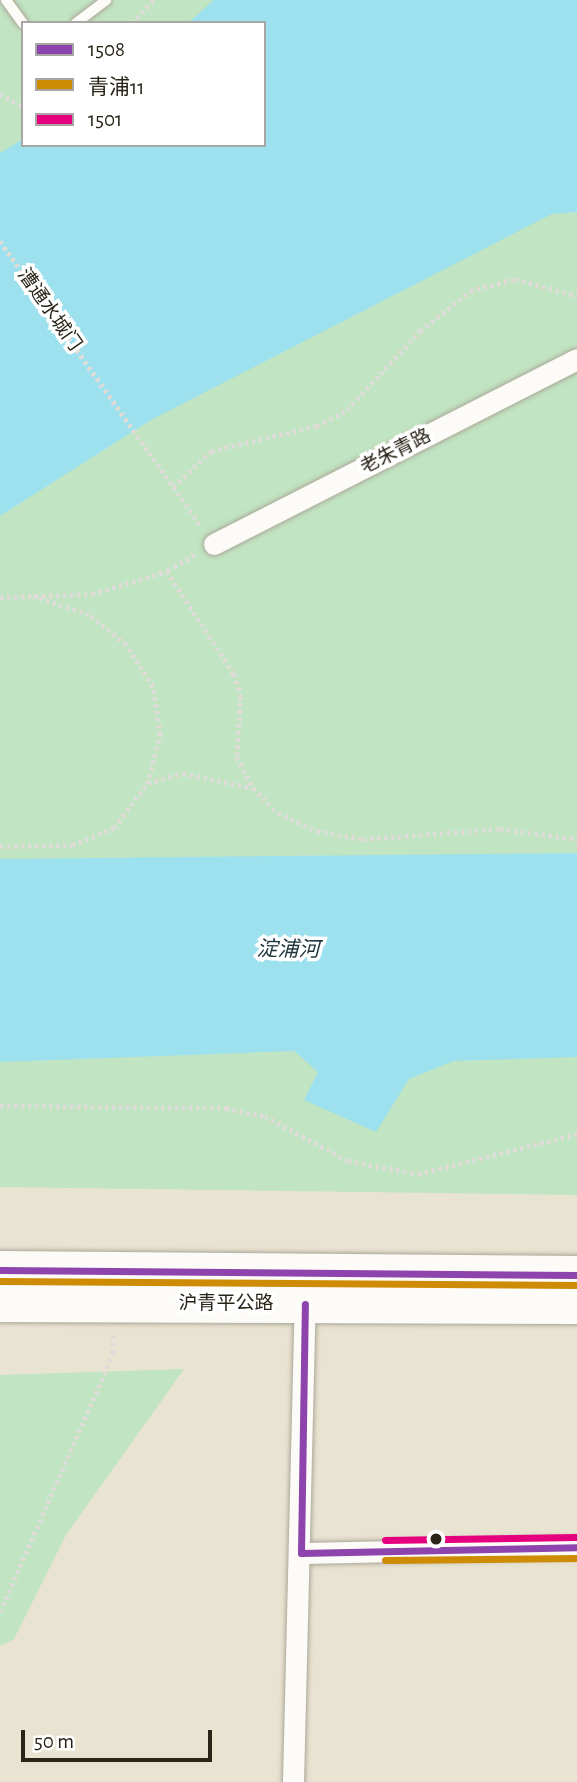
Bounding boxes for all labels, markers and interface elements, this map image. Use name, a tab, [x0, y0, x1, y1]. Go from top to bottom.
legend	[21, 21, 266, 147]
text: 1508	[88, 39, 125, 60]
text: 青浦11	[88, 77, 144, 98]
text: 1501	[88, 109, 122, 130]
street label: 漕通水城门	[12, 265, 86, 355]
street label: 老朱青路	[357, 425, 435, 479]
water label: 淀浦河	[256, 937, 320, 963]
street label: 沪青平公路	[179, 1293, 273, 1315]
unlabelled marker	[429, 1532, 443, 1546]
scale bar	[24, 1716, 215, 1760]
text: 50 m	[34, 1731, 74, 1752]

